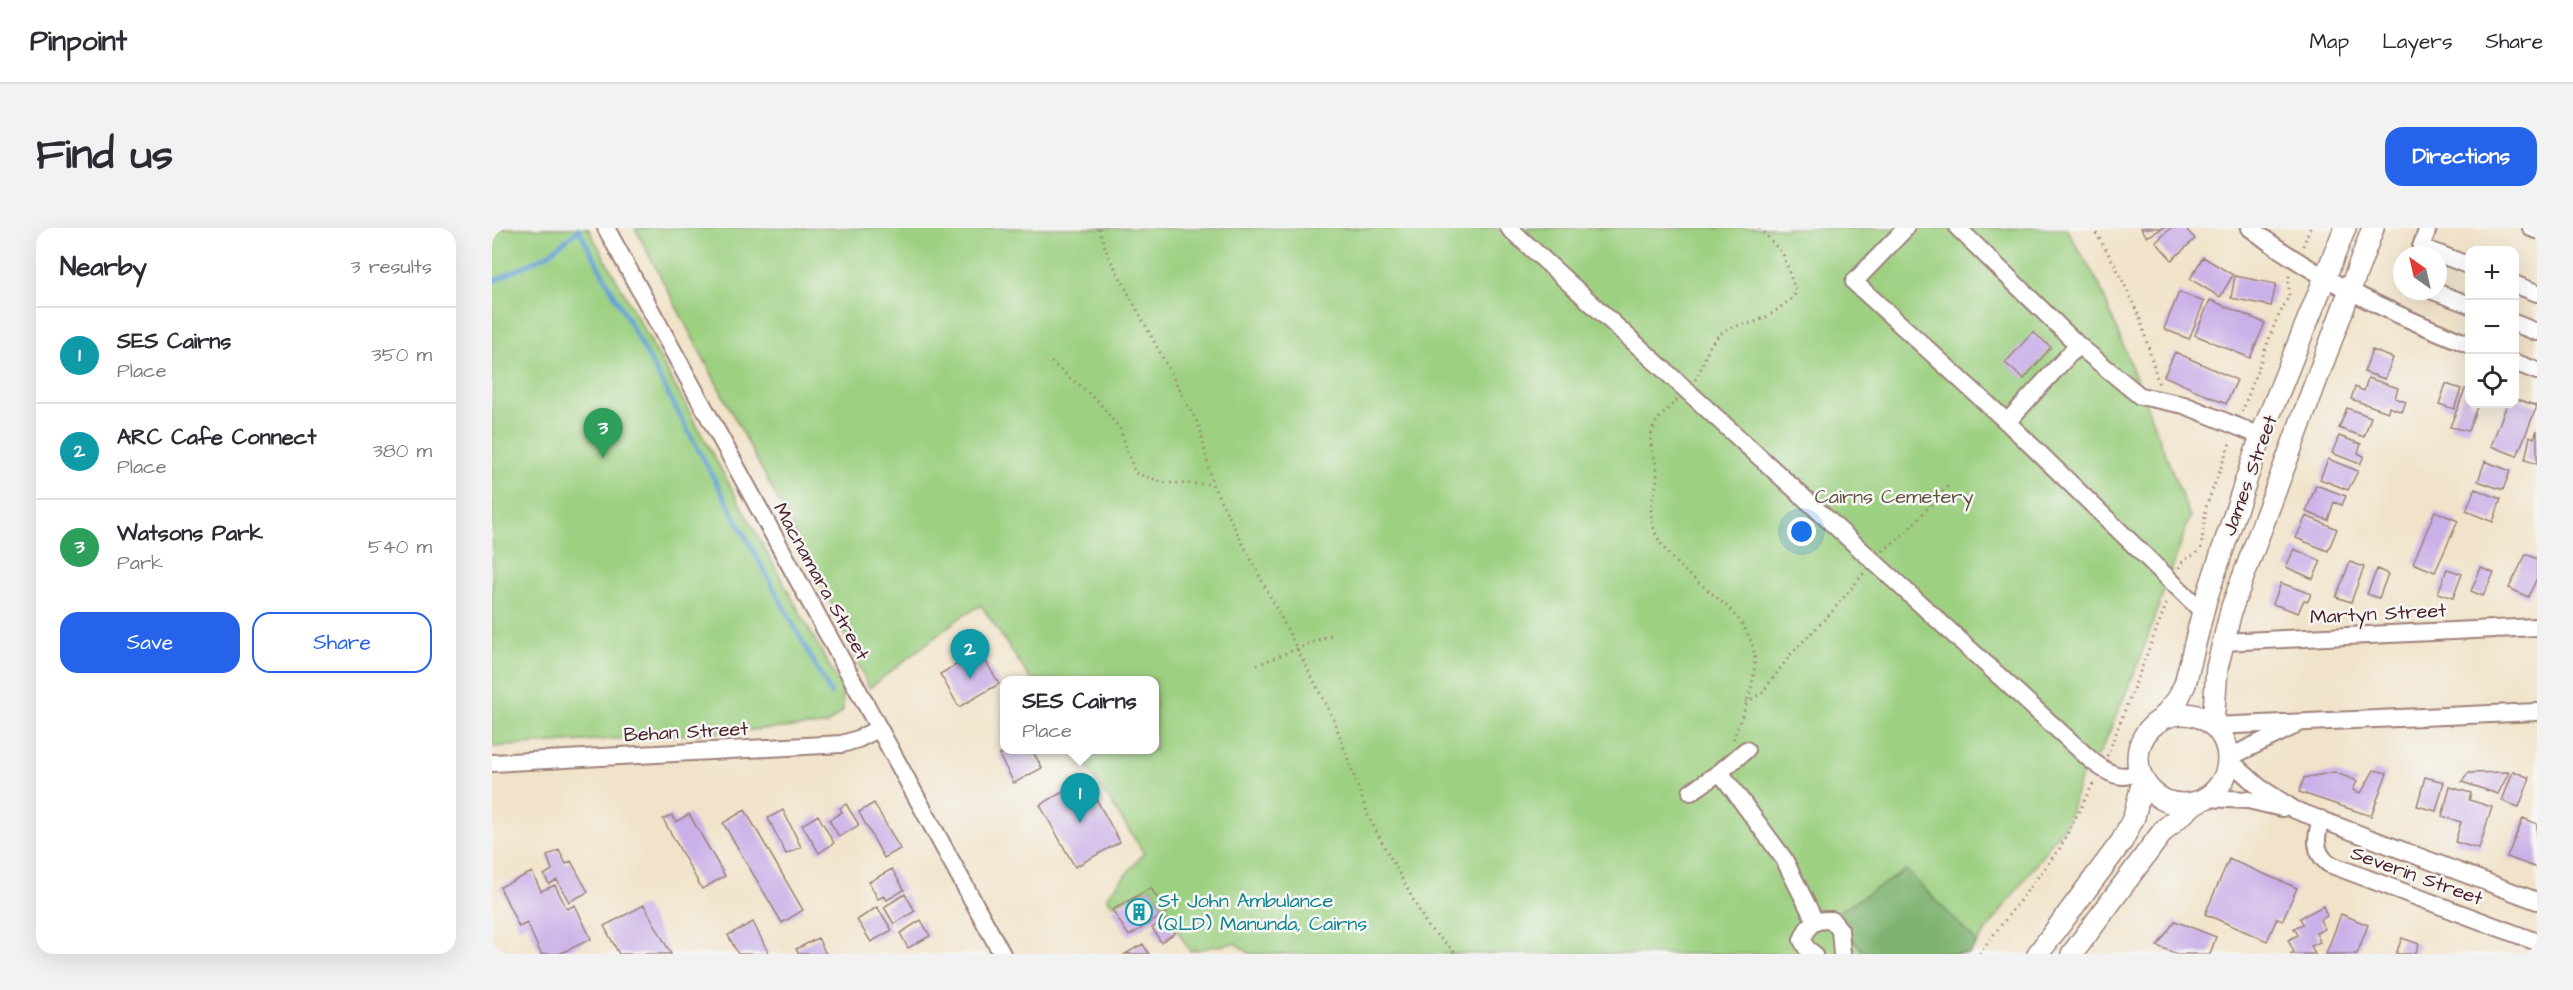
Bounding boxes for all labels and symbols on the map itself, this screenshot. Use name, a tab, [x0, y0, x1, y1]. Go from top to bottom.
north arrow	[2393, 246, 2447, 300]
pin: 3	[584, 408, 622, 458]
street label: James Street	[2215, 411, 2285, 540]
park label: Cairns Cemetery	[1815, 483, 1973, 512]
street label: Macnamara Street	[766, 498, 876, 665]
your location	[1787, 517, 1816, 546]
street label: Martyn Street	[2309, 596, 2447, 633]
pin: 2	[950, 630, 990, 679]
street label: Behan Street	[623, 715, 749, 749]
pin: 1	[1060, 774, 1100, 823]
street label: Severin Street	[2347, 839, 2487, 913]
place label: St John Ambulance (QLD) Manunda, Cairns	[1158, 887, 1367, 938]
building icon: St John Ambulance (QLD) Manunda, Cairns	[1124, 897, 1154, 927]

